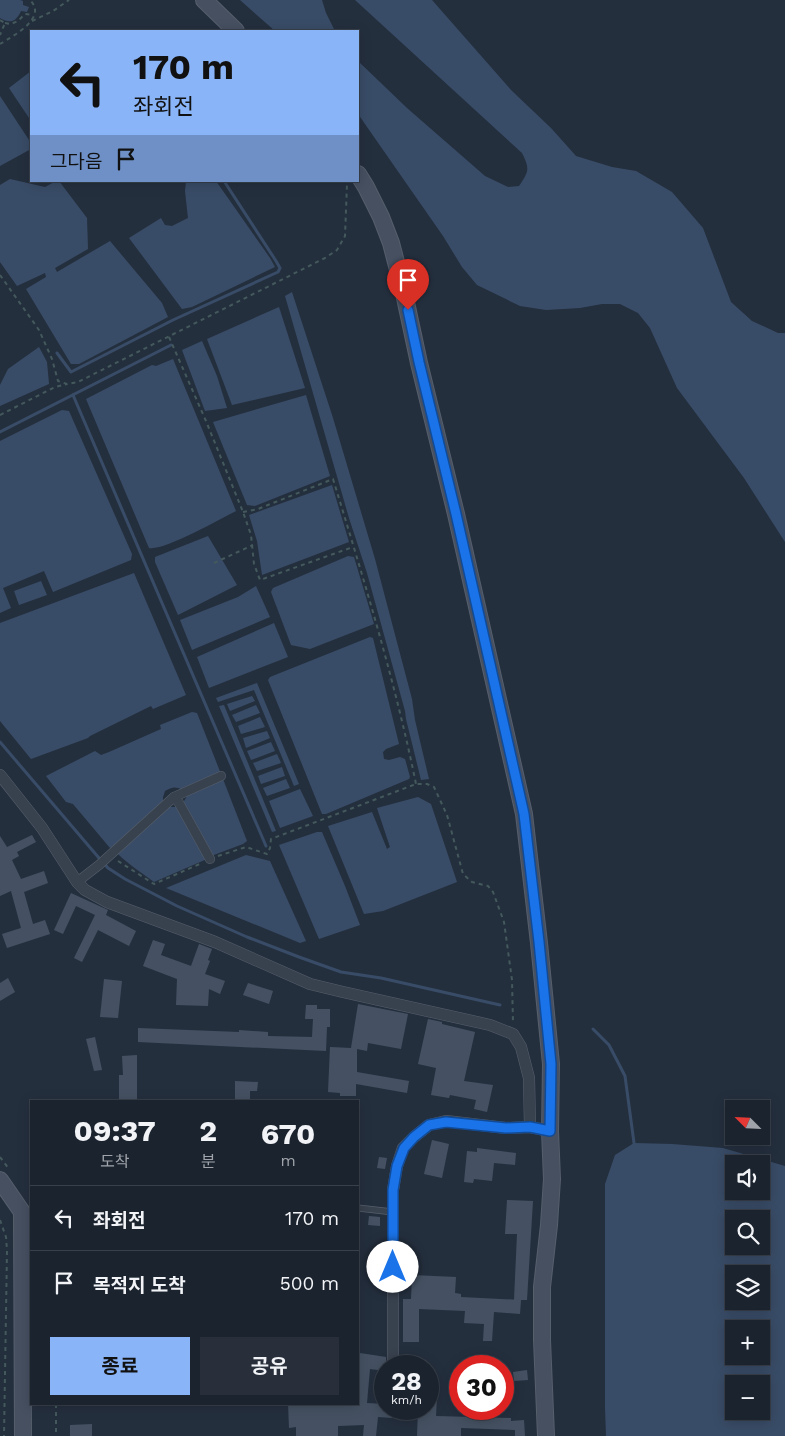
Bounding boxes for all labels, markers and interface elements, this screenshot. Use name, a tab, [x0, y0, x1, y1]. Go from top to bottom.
text: 170 m	[133, 46, 234, 88]
icon: left	[50, 50, 115, 115]
text: 좌회전	[133, 94, 194, 119]
icon: arrive	[112, 145, 140, 173]
text: 그다음	[50, 150, 102, 173]
pin	[387, 259, 429, 310]
icon: arrive	[394, 266, 422, 294]
north arrow	[725, 1100, 770, 1145]
map controls	[725, 1100, 770, 1420]
text: 09:37	[74, 1113, 156, 1148]
text: 2	[199, 1113, 217, 1148]
text: 670	[261, 1116, 315, 1151]
text: m	[280, 1151, 296, 1170]
text: 도착	[100, 1152, 129, 1171]
text: 분	[201, 1152, 216, 1171]
button: sound	[725, 1155, 770, 1200]
icon: left	[50, 1204, 78, 1232]
text: 170 m	[285, 1207, 339, 1230]
text: 좌회전	[93, 1209, 145, 1232]
button: search	[725, 1210, 770, 1255]
position arrow	[366, 1240, 418, 1292]
button: layers	[725, 1265, 770, 1310]
icon: arrive	[50, 1269, 78, 1297]
text: 500 m	[280, 1272, 339, 1295]
text: 목적지 도착	[93, 1274, 186, 1297]
button: +	[725, 1320, 770, 1365]
button: 종료	[50, 1337, 190, 1395]
button: 공유	[200, 1337, 339, 1395]
speed limit sign: 30	[449, 1355, 514, 1420]
text: 28	[391, 1367, 422, 1396]
button: −	[725, 1375, 770, 1420]
text: km/h	[391, 1393, 422, 1407]

